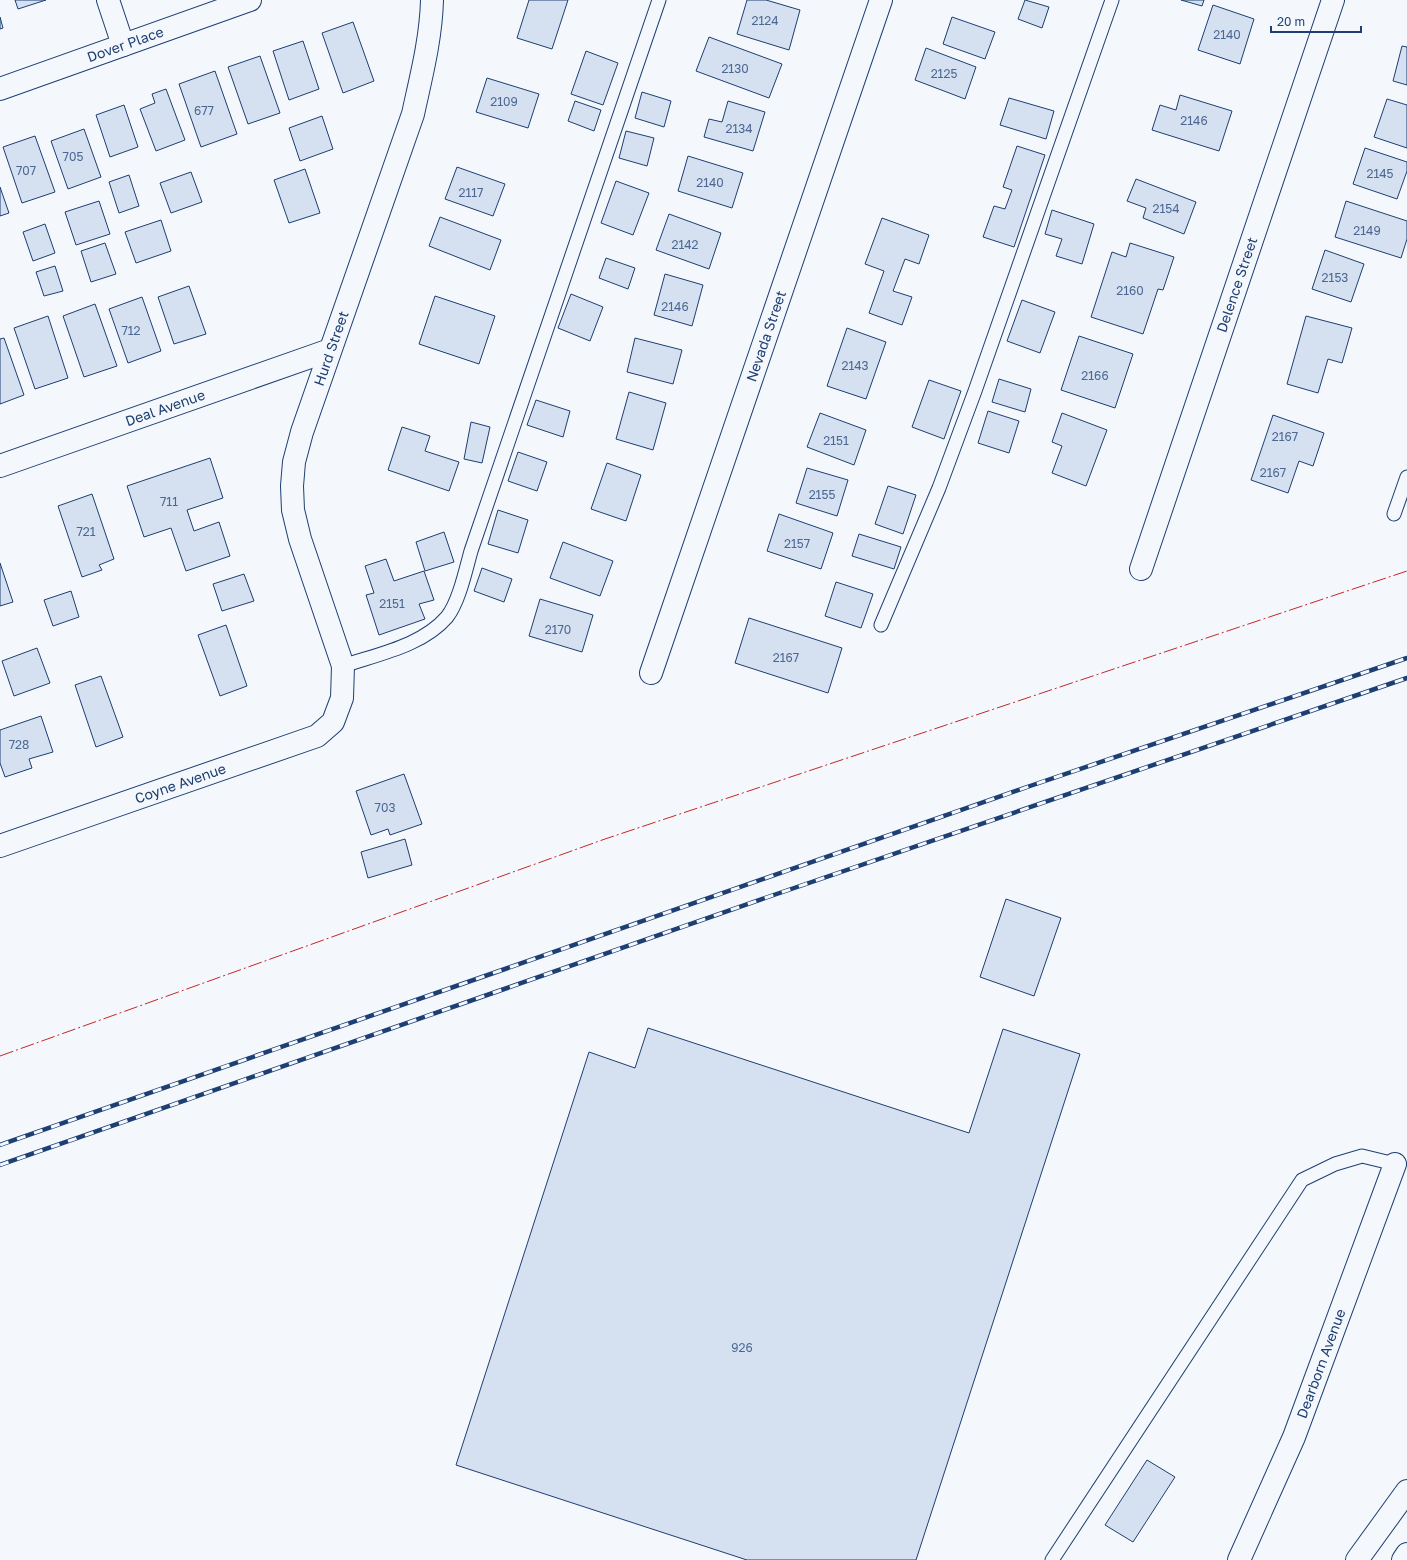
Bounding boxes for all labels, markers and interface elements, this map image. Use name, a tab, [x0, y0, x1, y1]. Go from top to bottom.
scale bar	[1271, 8, 1361, 34]
house number: 2124	[751, 13, 779, 28]
text: 20 m	[1277, 14, 1305, 29]
street label: Dover Place	[85, 23, 166, 65]
house number: 2140	[1213, 27, 1241, 42]
house number: 2130	[721, 61, 749, 76]
house number: 2125	[931, 66, 957, 81]
house number: 2109	[490, 94, 518, 109]
house number: 677	[194, 103, 214, 118]
house number: 2146	[1180, 113, 1208, 128]
house number: 2134	[725, 121, 753, 136]
house number: 705	[63, 149, 83, 164]
house number: 707	[16, 163, 36, 178]
house number: 2145	[1366, 166, 1394, 181]
house number: 2140	[696, 175, 724, 190]
house number: 2117	[459, 185, 483, 200]
house number: 2154	[1152, 201, 1180, 216]
house number: 2149	[1353, 223, 1381, 238]
street label: Delence Street	[1212, 235, 1260, 335]
house number: 2142	[671, 237, 699, 252]
house number: 2153	[1322, 270, 1348, 285]
house number: 2160	[1116, 283, 1144, 298]
street label: Nevada Street	[742, 288, 789, 384]
house number: 2146	[661, 299, 689, 314]
street label: Hurd Street	[310, 309, 352, 388]
house number: 712	[121, 323, 141, 338]
house number: 2143	[841, 358, 869, 373]
house number: 2166	[1081, 368, 1109, 383]
street label: Deal Avenue	[123, 386, 207, 429]
house number: 2167	[1272, 429, 1298, 444]
house number: 2151	[823, 433, 849, 448]
house number: 2167	[1260, 465, 1286, 480]
house number: 2155	[809, 487, 835, 502]
house number: 711	[160, 494, 178, 509]
house number: 721	[76, 524, 96, 539]
house number: 2157	[784, 536, 810, 551]
house number: 2151	[379, 596, 405, 611]
house number: 2170	[545, 622, 571, 637]
house number: 2167	[773, 650, 799, 665]
house number: 728	[9, 737, 29, 752]
street label: Coyne Avenue	[133, 759, 228, 807]
house number: 703	[375, 800, 395, 815]
street label: Dearborn Avenue	[1293, 1306, 1349, 1421]
house number: 926	[731, 1340, 753, 1355]

